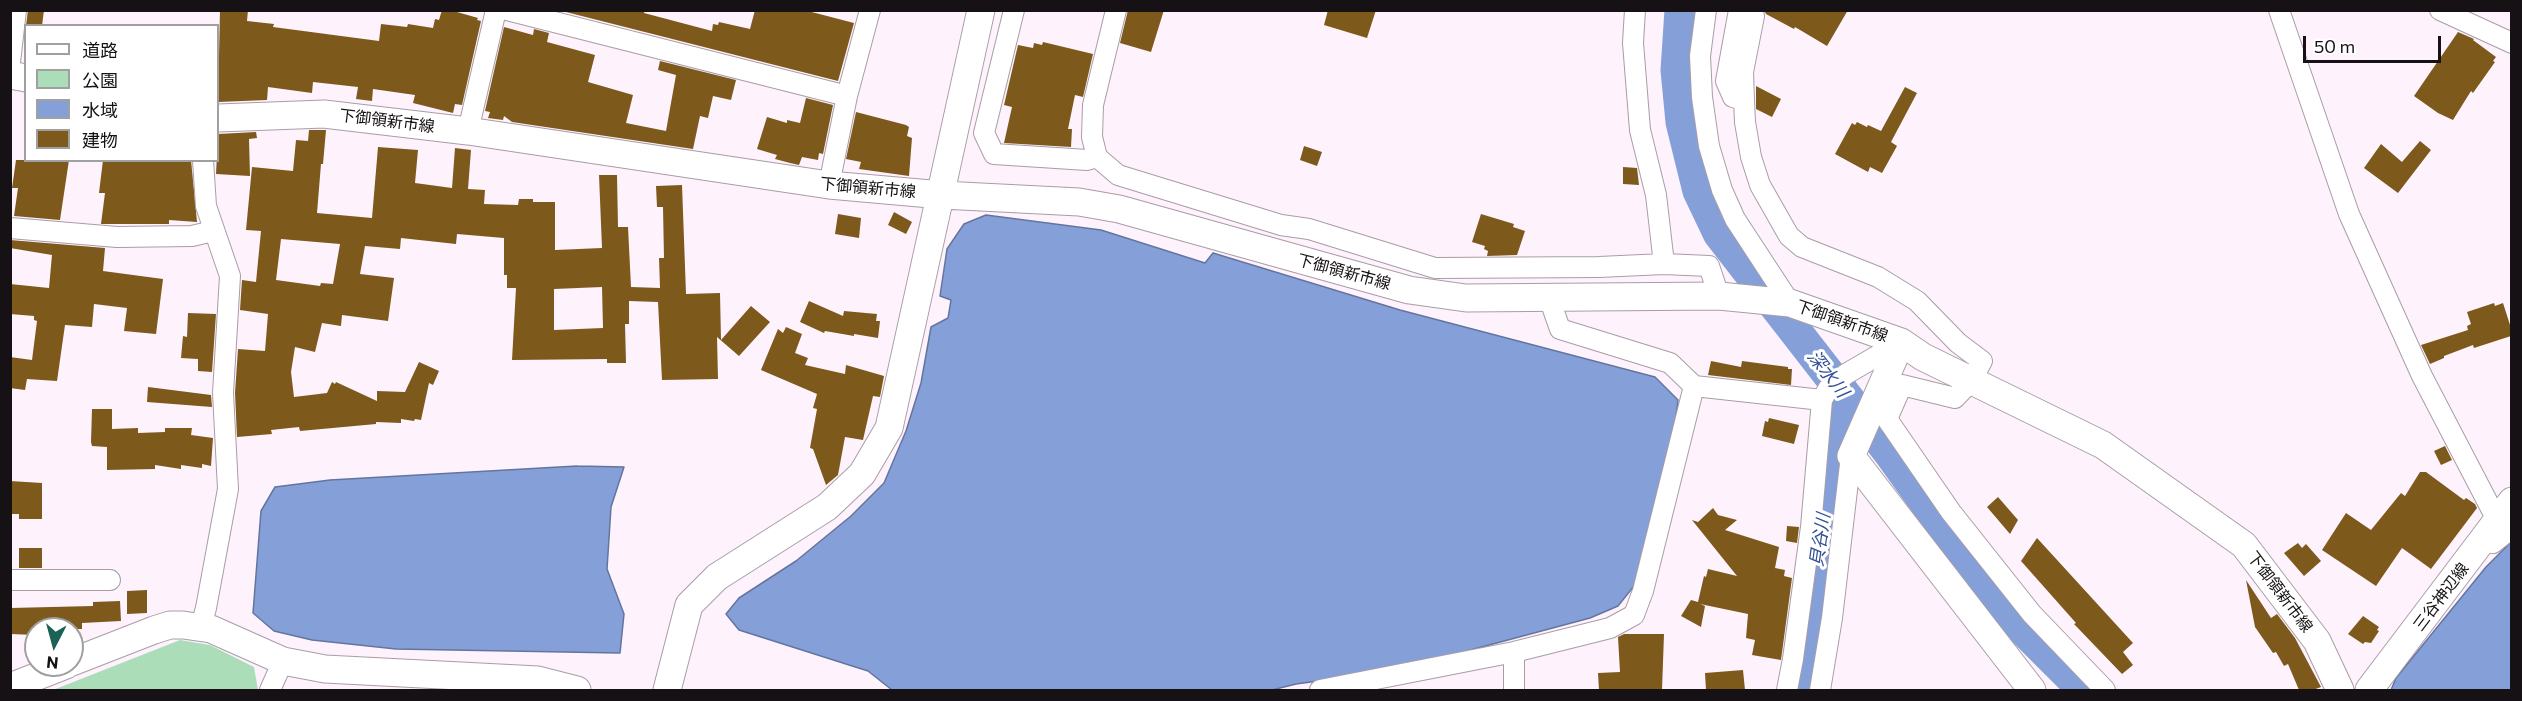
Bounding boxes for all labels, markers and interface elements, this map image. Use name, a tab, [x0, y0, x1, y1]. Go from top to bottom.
legend	[24, 24, 219, 162]
scale bar	[2306, 24, 2444, 62]
text: 50 m	[2314, 35, 2355, 57]
text: 道路	[82, 39, 118, 61]
text: 公園	[82, 69, 118, 91]
text: 水域	[82, 99, 118, 121]
street label: 下御領新市線	[338, 106, 436, 136]
text: 建物	[82, 129, 118, 151]
street label: 下御領新市線	[819, 174, 917, 202]
street label: 下御領新市線	[1295, 250, 1393, 294]
street label: 下御領新市線	[1793, 296, 1891, 346]
water label: 深水川	[1803, 346, 1853, 402]
water label: 貝谷川	[1806, 512, 1834, 568]
street label: 下御領新市線	[2243, 548, 2317, 636]
street label: 三谷神辺線	[2409, 559, 2473, 635]
north arrow	[24, 617, 84, 677]
text: N	[45, 653, 59, 673]

